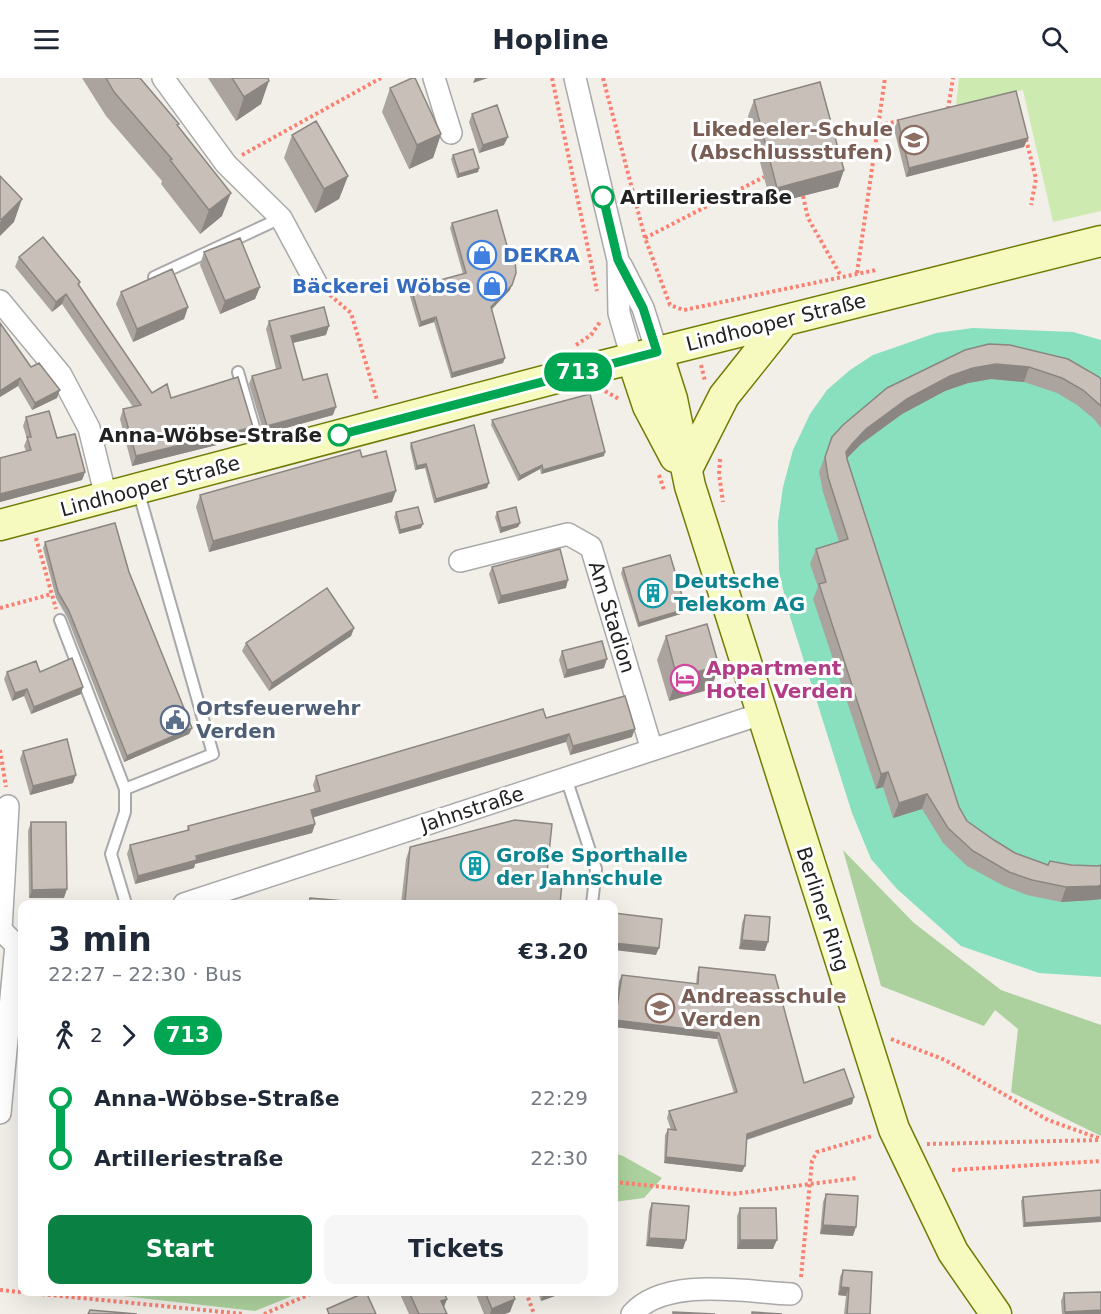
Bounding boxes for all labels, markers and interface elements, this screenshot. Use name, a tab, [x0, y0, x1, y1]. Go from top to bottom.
icon: menu	[30, 23, 63, 56]
icon: search	[1038, 23, 1071, 56]
text: Hopline	[492, 24, 609, 55]
place label: Likedeeler-Schule (Abschlussstufen)	[690, 117, 893, 164]
school or university icon: Likedeeler-Schule (Abschlussstufen)	[898, 124, 930, 156]
place label: Artilleriestraße	[620, 185, 792, 209]
marker: Artilleriestraße	[592, 186, 614, 208]
shop icon: DEKRA	[466, 239, 498, 271]
place label: DEKRA	[503, 243, 580, 267]
shop icon: Bäckerei Wöbse	[476, 270, 508, 302]
place label: Bäckerei Wöbse	[292, 274, 471, 298]
street label: Lindhooper Straße	[683, 288, 869, 356]
line badge: 713	[544, 352, 612, 392]
text: 713	[556, 360, 600, 384]
place label: Anna-Wöbse-Straße	[99, 423, 322, 447]
marker: Anna-Wöbse-Straße	[328, 424, 350, 446]
street label: Lindhooper Straße	[58, 451, 242, 521]
street label: Am Stadion	[584, 558, 640, 676]
place label: Deutsche Telekom AG	[674, 569, 805, 616]
building icon: Deutsche Telekom AG	[637, 577, 669, 609]
place label: Appartment Hotel Verden	[706, 656, 853, 703]
hotel icon: Appartment Hotel Verden	[669, 663, 701, 695]
place label: Ortsfeuerwehr Verden	[196, 696, 361, 743]
public building icon: Ortsfeuerwehr Verden	[159, 704, 191, 736]
street label: Jahnstraße	[415, 781, 527, 838]
place label: Große Sporthalle der Jahnschule	[496, 843, 688, 890]
street label: Berliner Ring	[792, 844, 854, 974]
building icon: Große Sporthalle der Jahnschule	[459, 850, 491, 882]
text: 3 min	[48, 920, 152, 959]
text: €3.20	[518, 939, 588, 964]
text: 22:27 – 22:30 · Bus	[48, 962, 242, 986]
place label: Andreasschule Verden	[681, 984, 847, 1031]
school or university icon: Andreasschule Verden	[644, 992, 676, 1024]
icon: walk	[48, 1019, 81, 1052]
icon: forward	[112, 1019, 145, 1052]
text: 2	[90, 1023, 103, 1047]
text: 713	[166, 1023, 210, 1047]
text: Anna-Wöbse-Straße	[94, 1086, 340, 1111]
text: 22:29	[530, 1086, 588, 1110]
text: Artilleriestraße	[94, 1146, 283, 1171]
text: 22:30	[530, 1146, 588, 1170]
button: Start	[48, 1215, 312, 1284]
button: Tickets	[324, 1215, 588, 1284]

